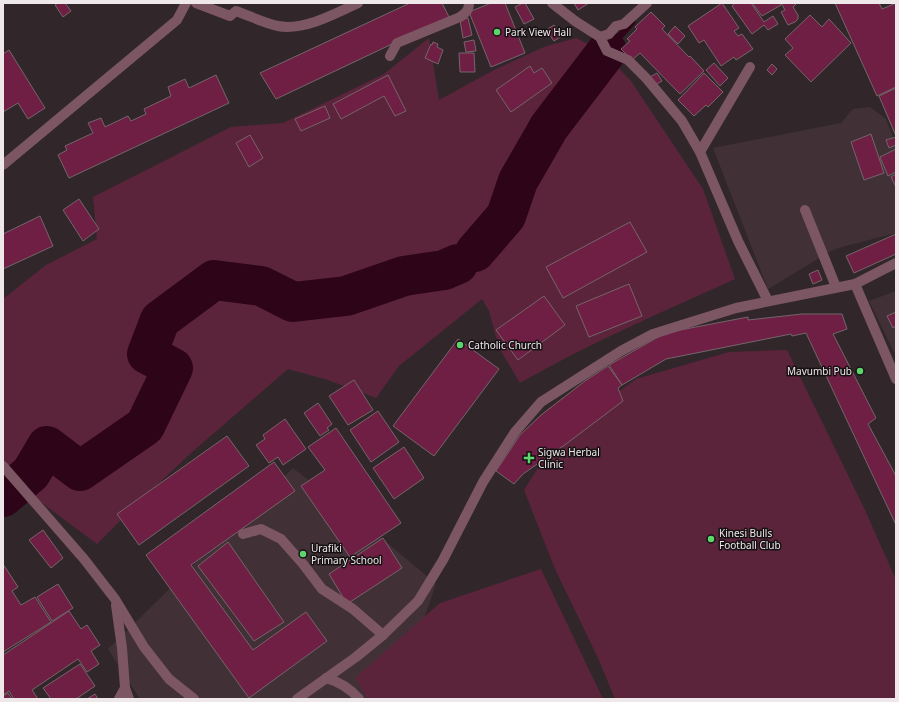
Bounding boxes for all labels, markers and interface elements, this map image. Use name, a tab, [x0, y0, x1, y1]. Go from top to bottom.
place label: Park View Hall	[505, 25, 571, 39]
marker: Park View Hall	[492, 27, 502, 37]
place label: Catholic Church	[468, 338, 542, 352]
marker: Catholic Church	[455, 340, 465, 350]
place label: Mavumbi Pub	[787, 364, 852, 378]
marker: Mavumbi Pub	[855, 366, 865, 376]
place label: Sigwa Herbal Clinic	[538, 445, 600, 471]
marker: Sigwa Herbal Clinic	[523, 452, 535, 464]
place label: Kinesi Bulls Football Club	[719, 526, 781, 552]
marker: Kinesi Bulls Football Club	[706, 534, 716, 544]
place label: Urafiki Primary School	[311, 541, 382, 567]
marker: Urafiki Primary School	[298, 549, 308, 559]

